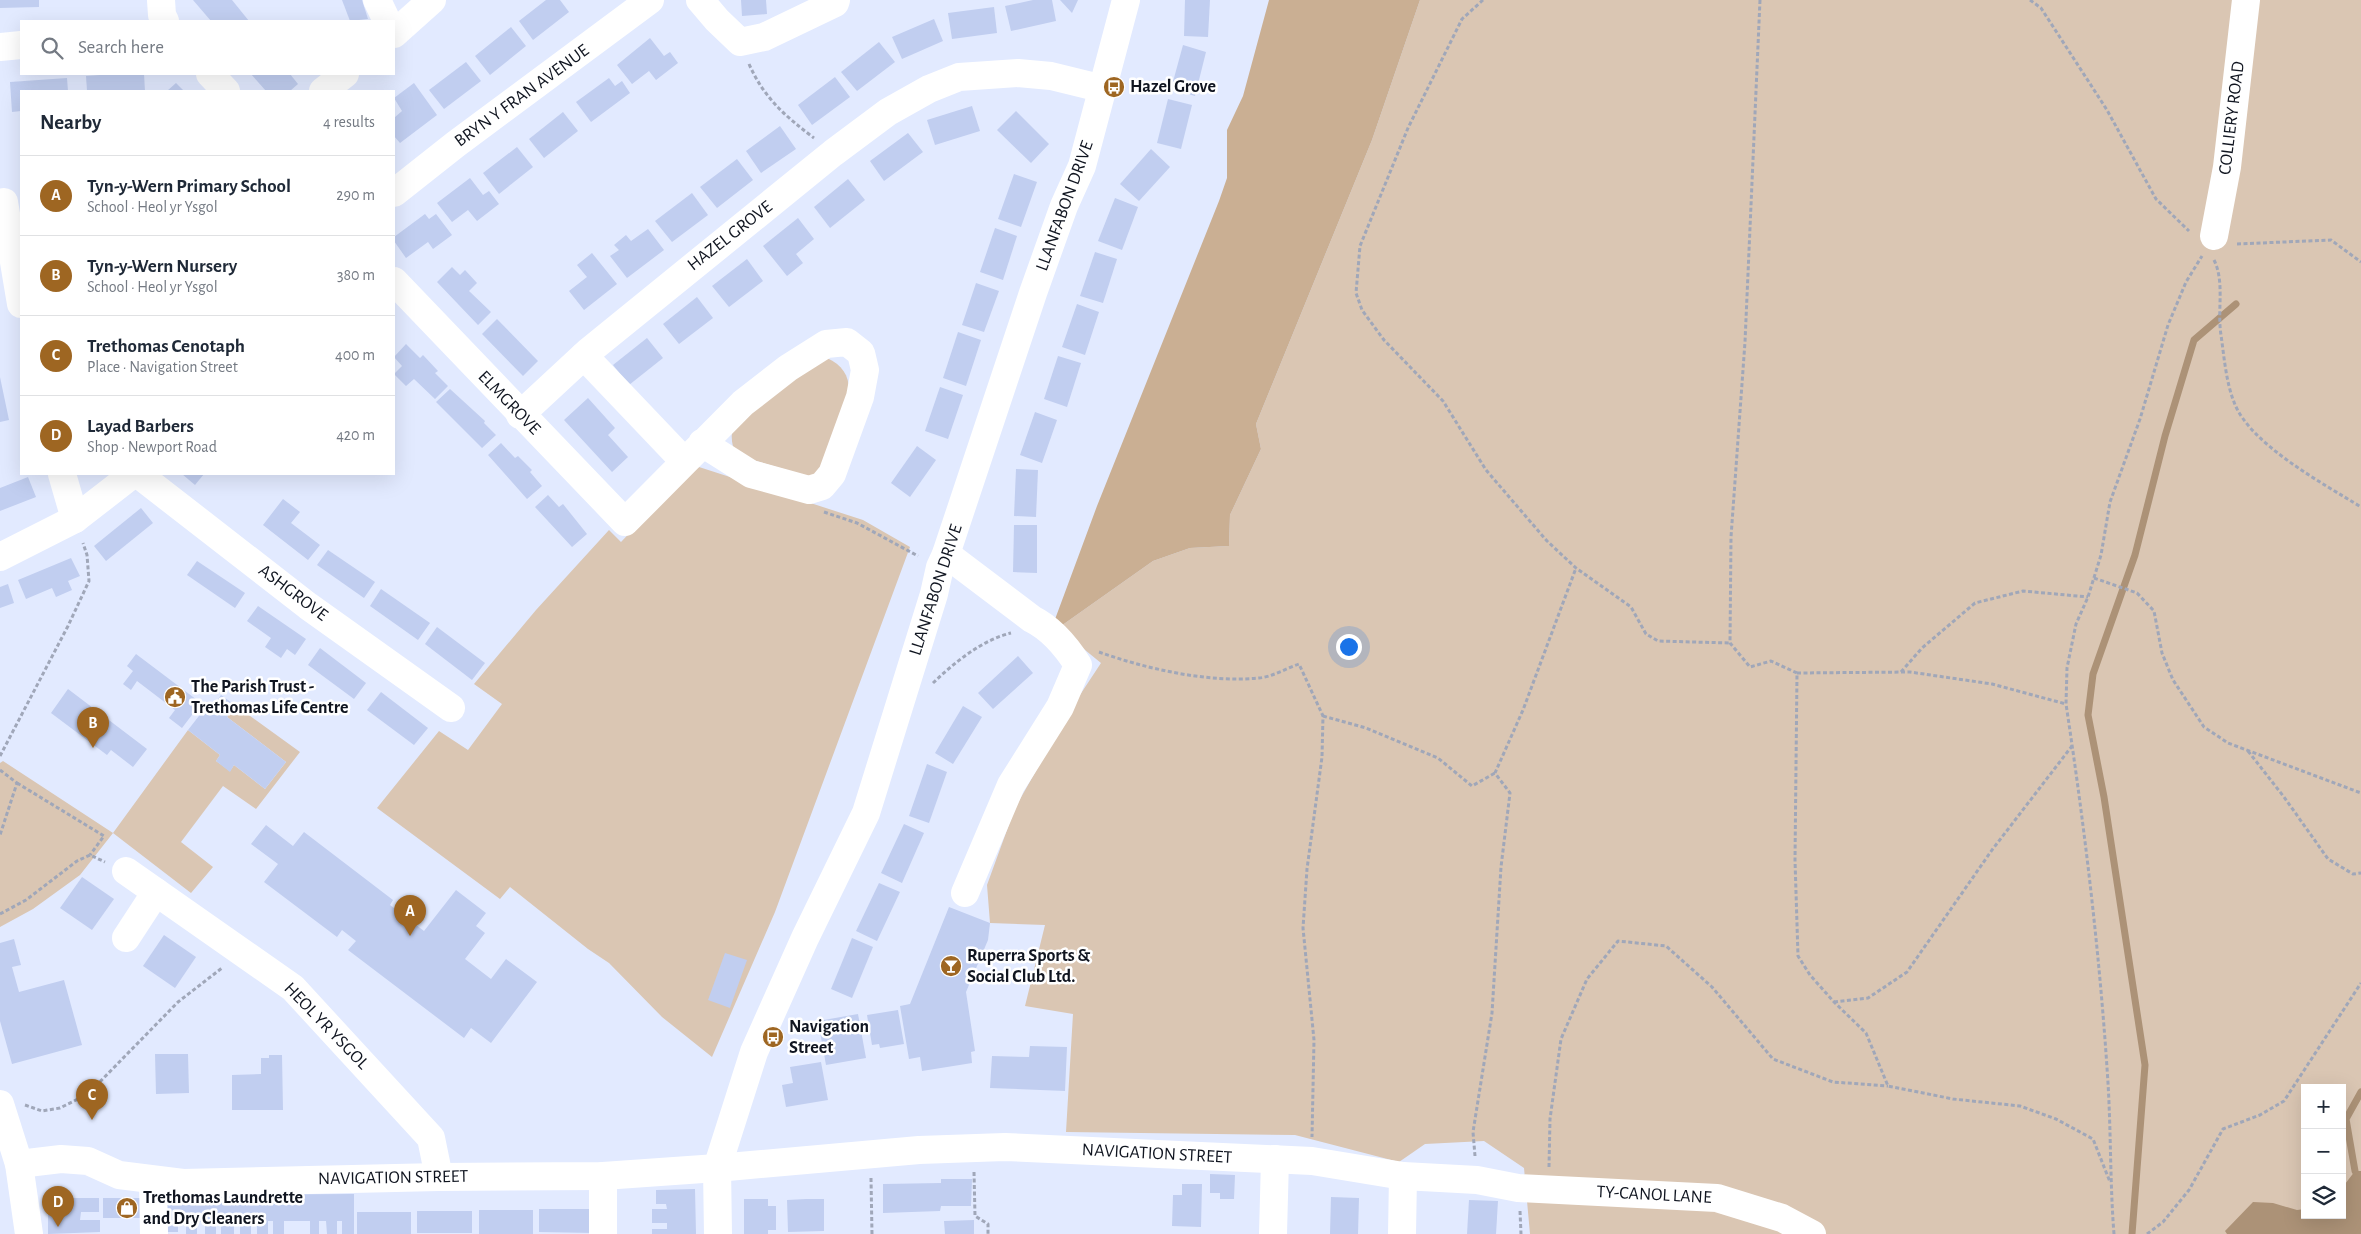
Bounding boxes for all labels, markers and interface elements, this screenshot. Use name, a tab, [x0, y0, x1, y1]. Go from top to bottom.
search box	[20, 20, 395, 75]
icon: search	[38, 34, 66, 62]
text: Search here	[78, 38, 164, 57]
street label: BRYN Y FRAN AVENUE	[452, 41, 593, 151]
street label: COLLIERY ROAD	[2216, 60, 2248, 176]
bus stop icon: Hazel Grove	[1102, 75, 1126, 99]
place label: Hazel Grove	[1130, 78, 1216, 96]
text: Nearby	[40, 112, 101, 133]
text: 4 results	[323, 114, 375, 130]
street label: LLANFABON DRIVE	[1033, 138, 1097, 273]
text: Tyn-y-Wern Primary School	[87, 177, 291, 196]
text: A	[51, 187, 61, 203]
text: 290 m	[336, 187, 375, 203]
street label: HAZEL GROVE	[684, 197, 776, 274]
text: School · Heol yr Ysgol	[87, 199, 218, 215]
text: Tyn-y-Wern Nursery	[87, 257, 237, 276]
text: B	[51, 267, 61, 283]
text: 380 m	[337, 267, 375, 283]
text: School · Heol yr Ysgol	[87, 279, 218, 295]
text: Trethomas Cenotaph	[87, 337, 245, 356]
text: C	[52, 347, 60, 363]
text: 400 m	[335, 347, 375, 363]
text: Place · Navigation Street	[87, 359, 238, 375]
street label: ELMGROVE	[474, 368, 544, 439]
text: Layad Barbers	[87, 417, 194, 436]
text: D	[51, 427, 61, 443]
text: 420 m	[336, 427, 375, 443]
text: Shop · Newport Road	[87, 439, 217, 455]
street label: LLANFABON DRIVE	[906, 522, 966, 658]
street label: ASHGROVE	[255, 561, 331, 625]
your location	[1336, 634, 1362, 660]
place label: The Parish Trust - Trethomas Life Centre	[191, 678, 348, 717]
public building icon: The Parish Trust - Trethomas Life Centre	[163, 685, 187, 709]
pin: B	[77, 707, 109, 748]
pin: A	[394, 895, 426, 936]
place label: Ruperra Sports & Social Club Ltd.	[967, 947, 1090, 986]
bar icon: Ruperra Sports & Social Club Ltd.	[939, 954, 963, 978]
street label: HEOL YR YSGOL	[280, 979, 372, 1073]
place label: Navigation Street	[789, 1018, 869, 1057]
bus stop icon: Navigation Street	[761, 1025, 785, 1049]
pin: C	[76, 1079, 108, 1120]
map controls	[2301, 1084, 2346, 1219]
button: +	[2301, 1084, 2346, 1129]
button: −	[2301, 1129, 2346, 1174]
street label: NAVIGATION STREET	[1081, 1141, 1233, 1167]
street label: NAVIGATION STREET	[318, 1168, 469, 1188]
button: layers	[2301, 1174, 2346, 1219]
street label: TY-CANOL LANE	[1596, 1183, 1712, 1207]
pin: D	[42, 1186, 74, 1227]
place label: Trethomas Laundrette and Dry Cleaners	[143, 1189, 303, 1228]
shop icon: Trethomas Laundrette and Dry Cleaners	[115, 1196, 139, 1220]

